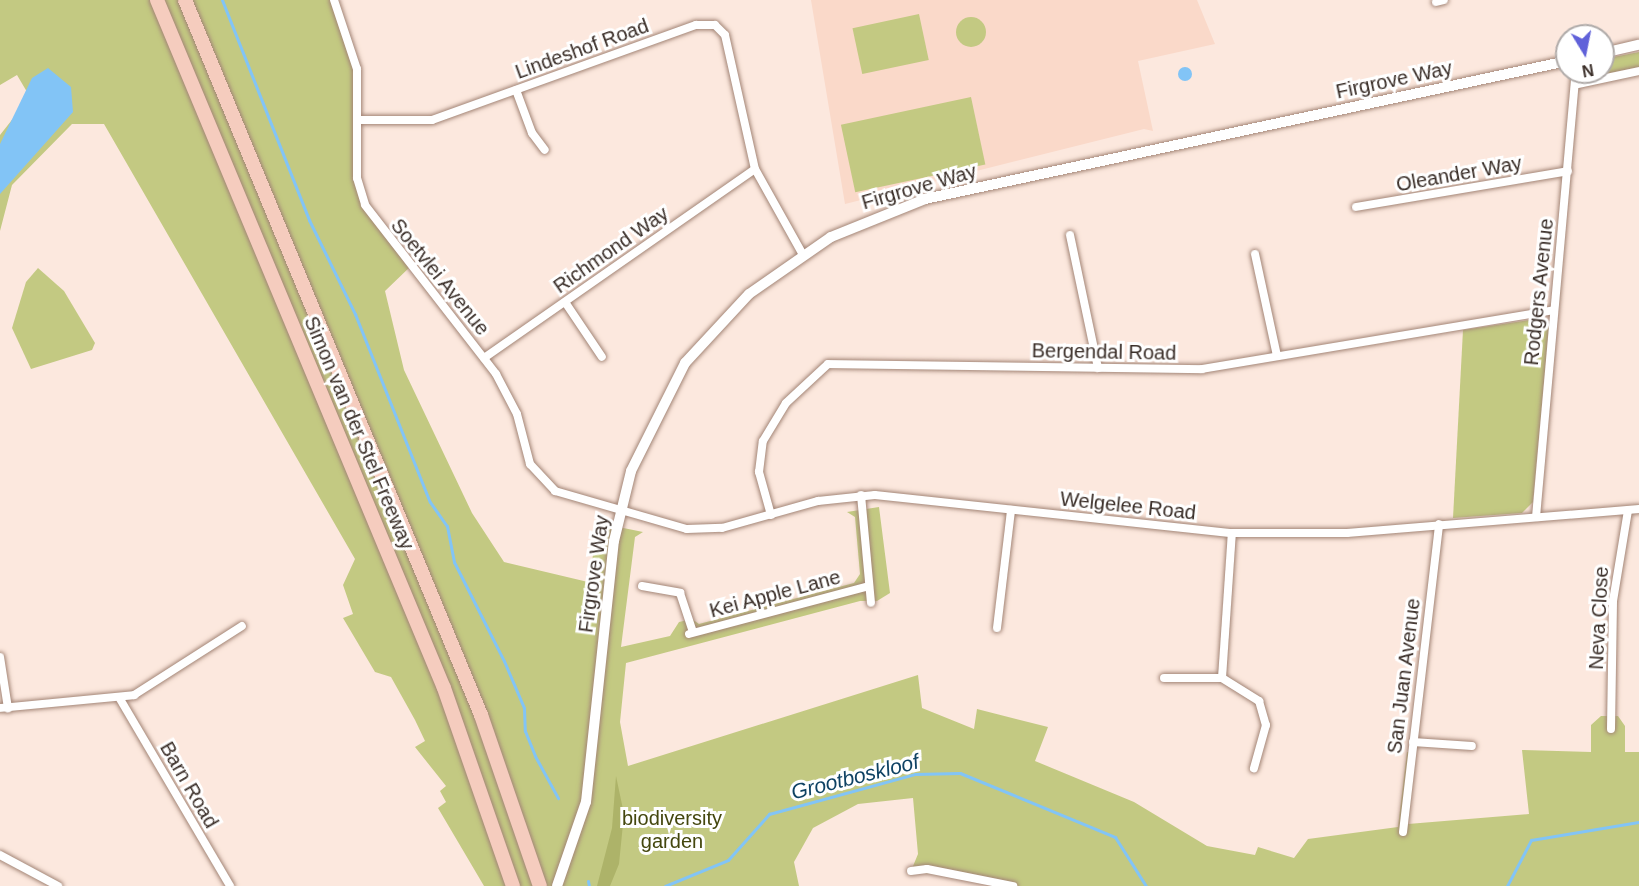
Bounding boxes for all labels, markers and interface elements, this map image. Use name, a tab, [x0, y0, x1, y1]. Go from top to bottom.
street label: Lindeshof Road	[512, 14, 652, 84]
north arrow	[1555, 24, 1615, 84]
street label: Firgrove Way	[1334, 56, 1454, 104]
text: N	[1581, 61, 1595, 80]
street label: Oleander Way	[1394, 151, 1524, 197]
street label: Firgrove Way	[859, 159, 979, 215]
street label: Richmond Way	[549, 201, 673, 299]
street label: Soetvlei Avenue	[385, 213, 495, 341]
street label: Rodgers Avenue	[1519, 217, 1559, 367]
street label: Simon van der Stel Freeway	[299, 313, 419, 553]
street label: Bergendal Road	[1032, 339, 1176, 365]
street label: Welgelee Road	[1059, 487, 1197, 525]
street label: Firgrove Way	[574, 514, 614, 634]
street label: Kei Apple Lane	[706, 565, 844, 623]
street label: Neva Close	[1584, 566, 1614, 670]
street label: San Juan Avenue	[1382, 596, 1426, 756]
street label: Barn Road	[155, 738, 223, 832]
water label: Grootboskloof	[789, 749, 921, 805]
park label: biodiversity garden	[622, 807, 722, 854]

